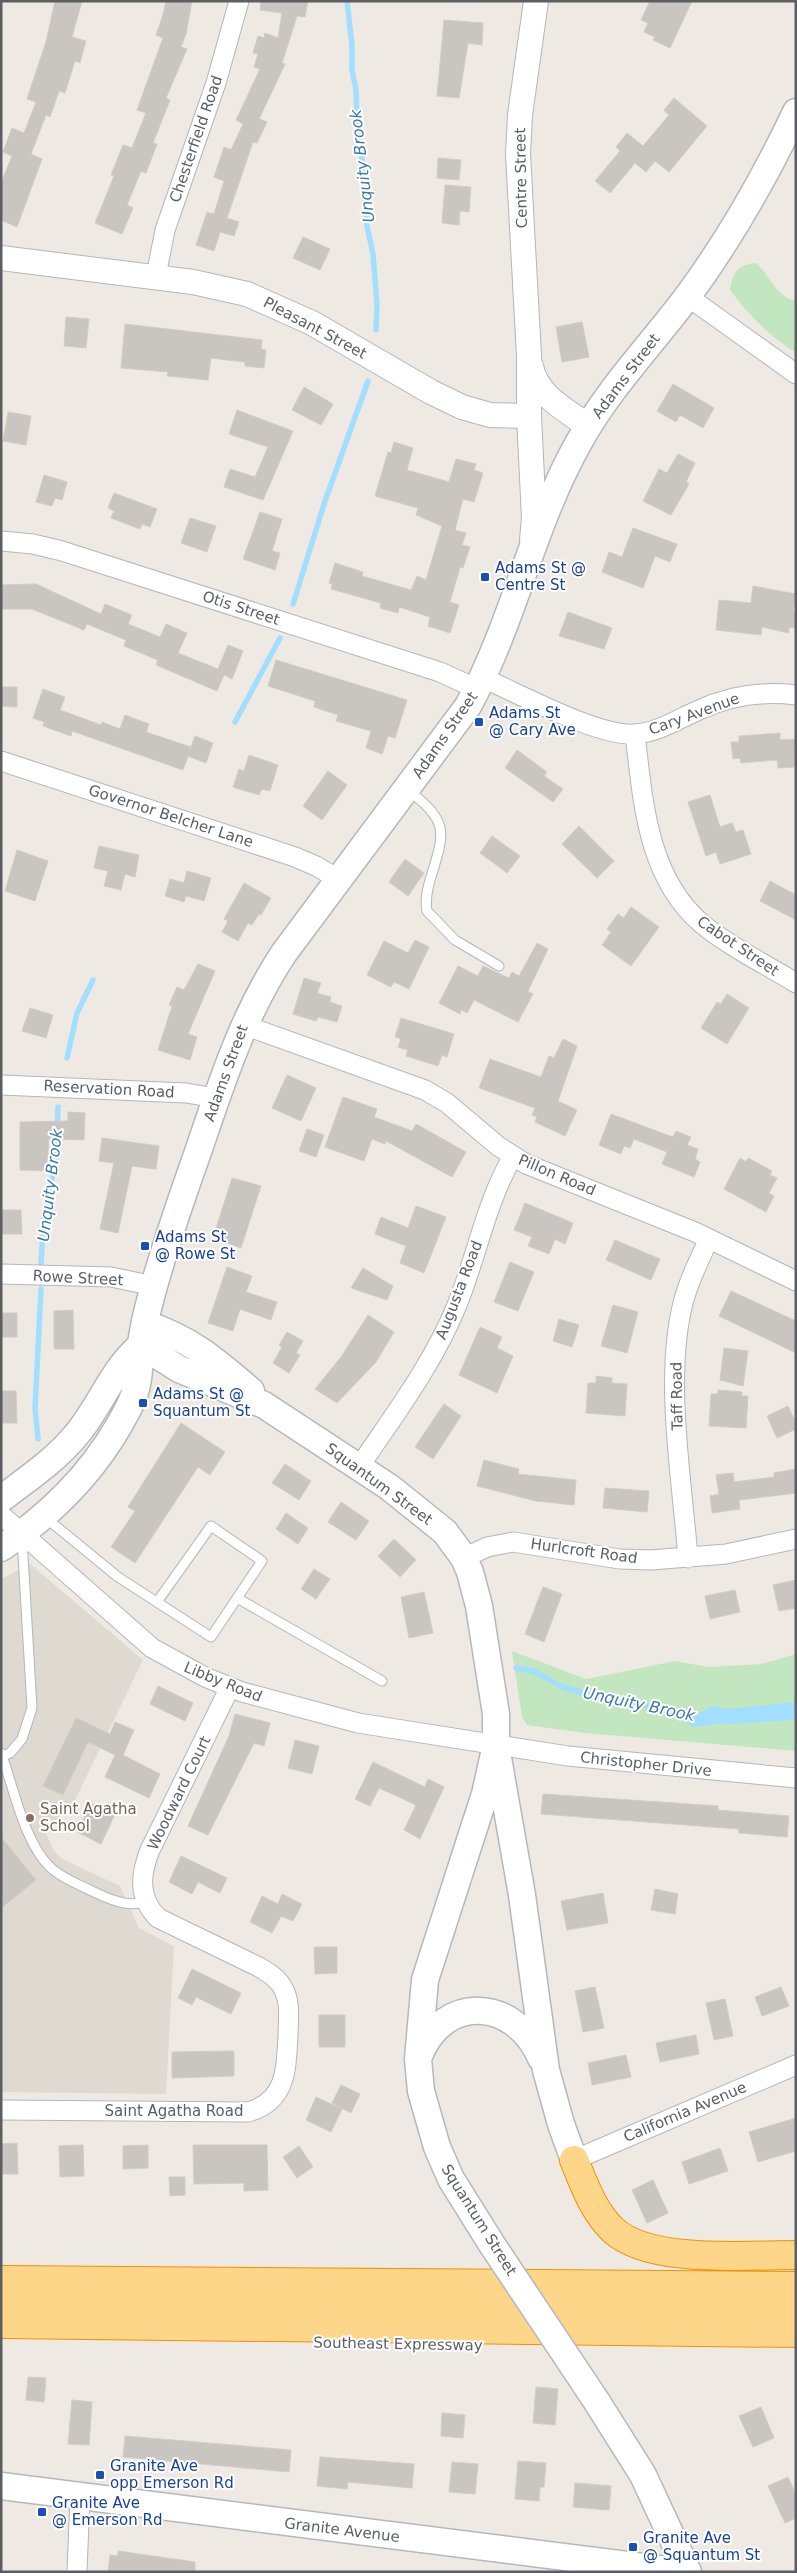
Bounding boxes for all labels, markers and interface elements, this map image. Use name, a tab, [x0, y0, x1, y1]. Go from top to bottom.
street label: Chesterfield Road	[166, 73, 226, 205]
water label: Unquity Brook	[346, 108, 378, 224]
street label: Centre Street	[511, 127, 531, 228]
street label: Pleasant Street	[260, 293, 370, 363]
street label: Adams Street	[588, 330, 664, 422]
place label: Adams St @ Centre St	[495, 559, 586, 594]
marker: Adams St @ Centre St	[479, 571, 491, 583]
street label: Otis Street	[200, 587, 282, 629]
street label: Adams Street	[409, 688, 482, 782]
street label: Cary Avenue	[646, 689, 742, 739]
place label: Adams St @ Cary Ave	[489, 704, 576, 739]
marker: Adams St @ Cary Ave	[473, 716, 485, 728]
street label: Governor Belcher Lane	[86, 781, 256, 851]
street label: Cabot Street	[694, 912, 782, 980]
street label: Adams Street	[200, 1022, 252, 1124]
street label: Reservation Road	[43, 1077, 175, 1101]
water label: Unquity Brook	[34, 1127, 66, 1243]
street label: Pillon Road	[516, 1151, 598, 1199]
place label: Adams St @ Rowe St	[155, 1228, 235, 1263]
street label: Augusta Road	[432, 1238, 486, 1342]
marker: Adams St @ Rowe St	[139, 1240, 151, 1252]
street label: Rowe Street	[32, 1267, 124, 1289]
street label: Taff Road	[667, 1362, 687, 1431]
place label: Adams St @ Squantum St	[153, 1385, 251, 1420]
marker: Adams St @ Squantum St	[137, 1397, 149, 1409]
street label: Squantum Street	[322, 1439, 436, 1529]
street label: Hurlcroft Road	[529, 1535, 639, 1567]
street label: Libby Road	[181, 1658, 265, 1706]
water label: Unquity Brook	[581, 1683, 697, 1725]
street label: Woodward Court	[144, 1733, 214, 1853]
street label: Christopher Drive	[579, 1748, 713, 1780]
place label: Saint Agatha School	[40, 1800, 137, 1835]
marker: Saint Agatha School	[24, 1812, 36, 1824]
street label: California Avenue	[621, 2078, 749, 2146]
street label: Saint Agatha Road	[105, 2102, 244, 2120]
street label: Squantum Street	[438, 2161, 520, 2279]
street label: Southeast Expressway	[313, 2334, 483, 2354]
place label: Granite Ave opp Emerson Rd	[110, 2457, 234, 2492]
marker: Granite Ave opp Emerson Rd	[94, 2469, 106, 2481]
place label: Granite Ave @ Emerson Rd	[52, 2494, 162, 2529]
marker: Granite Ave @ Emerson Rd	[36, 2506, 48, 2518]
street label: Granite Avenue	[283, 2514, 401, 2546]
place label: Granite Ave @ Squantum St	[643, 2529, 760, 2564]
marker: Granite Ave @ Squantum St	[627, 2541, 639, 2553]

